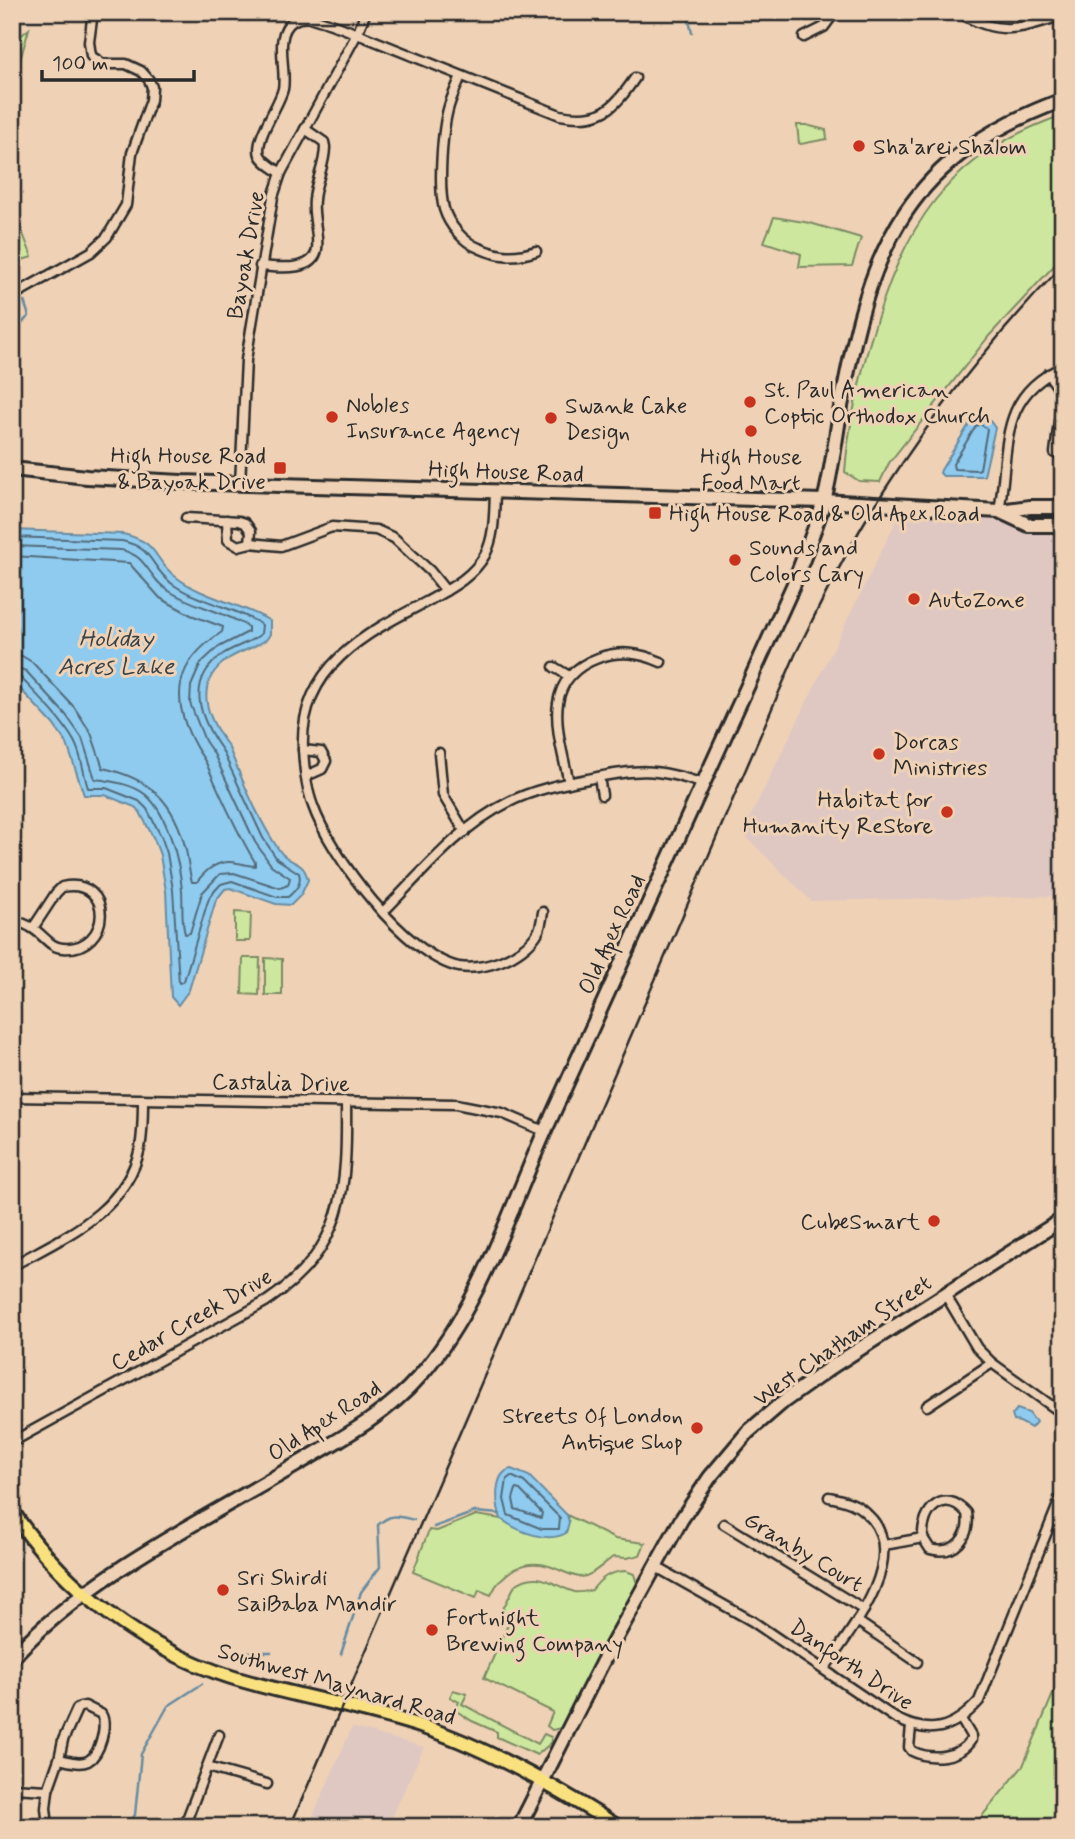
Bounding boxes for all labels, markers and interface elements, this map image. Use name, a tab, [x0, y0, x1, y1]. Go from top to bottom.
scale bar	[42, 38, 194, 82]
text: 100 m	[52, 50, 108, 78]
place label: Sha'arei Shalom	[873, 133, 1027, 163]
marker: Sha'arei Shalom	[851, 138, 867, 154]
street label: Bayoak Drive	[221, 189, 273, 322]
place label: St. Paul American Coptic Orthodox Church	[764, 376, 990, 432]
place label: Nobles Insurance Agency	[346, 391, 520, 447]
place label: Swank Cake Design	[565, 392, 687, 450]
marker: St. Paul American Coptic Orthodox Church	[742, 394, 758, 410]
marker: Nobles Insurance Agency	[324, 409, 340, 425]
marker: Swank Cake Design	[543, 410, 559, 426]
marker: High House Food Mart	[743, 423, 759, 439]
place label: High House Road & Bayoak Drive	[110, 442, 266, 498]
place label: High House Food Mart	[700, 443, 802, 499]
street label: High House Road	[428, 455, 584, 493]
marker: High House Road & Bayoak Drive	[272, 460, 288, 476]
place label: High House Road & Old Apex Road	[669, 500, 980, 532]
marker: High House Road & Old Apex Road	[647, 505, 663, 521]
place label: Sounds and Colors Cary	[749, 534, 864, 590]
marker: Sounds and Colors Cary	[727, 552, 743, 568]
place label: AutoZone	[928, 586, 1025, 616]
marker: AutoZone	[906, 591, 922, 607]
water label: Holiday Acres Lake	[58, 624, 176, 683]
place label: Dorcas Ministries	[893, 728, 987, 784]
marker: Dorcas Ministries	[871, 746, 887, 762]
place label: Habitat for Humanity ReStore	[743, 786, 933, 842]
marker: Habitat for Humanity ReStore	[939, 804, 955, 820]
street label: Old Apex Road	[572, 870, 655, 1000]
street label: Castalia Drive	[212, 1068, 350, 1100]
place label: CubeSmart	[800, 1208, 920, 1238]
marker: CubeSmart	[926, 1213, 942, 1229]
street label: Cedar Creek Drive	[106, 1262, 278, 1379]
street label: West Chatham Street	[748, 1269, 938, 1414]
street label: Old Apex Road	[263, 1374, 388, 1470]
place label: Streets Of London Antique Shop	[502, 1402, 683, 1458]
marker: Streets Of London Antique Shop	[689, 1420, 705, 1436]
street label: Granby Court	[738, 1505, 868, 1600]
place label: Sri Shirdi SaiBaba Mandir	[237, 1564, 397, 1620]
marker: Sri Shirdi SaiBaba Mandir	[215, 1582, 231, 1598]
place label: Fortnight Brewing Company	[446, 1604, 623, 1662]
street label: Danforth Drive	[782, 1613, 919, 1719]
marker: Fortnight Brewing Company	[424, 1622, 440, 1638]
street label: Southwest Maynard Road	[214, 1637, 459, 1733]

